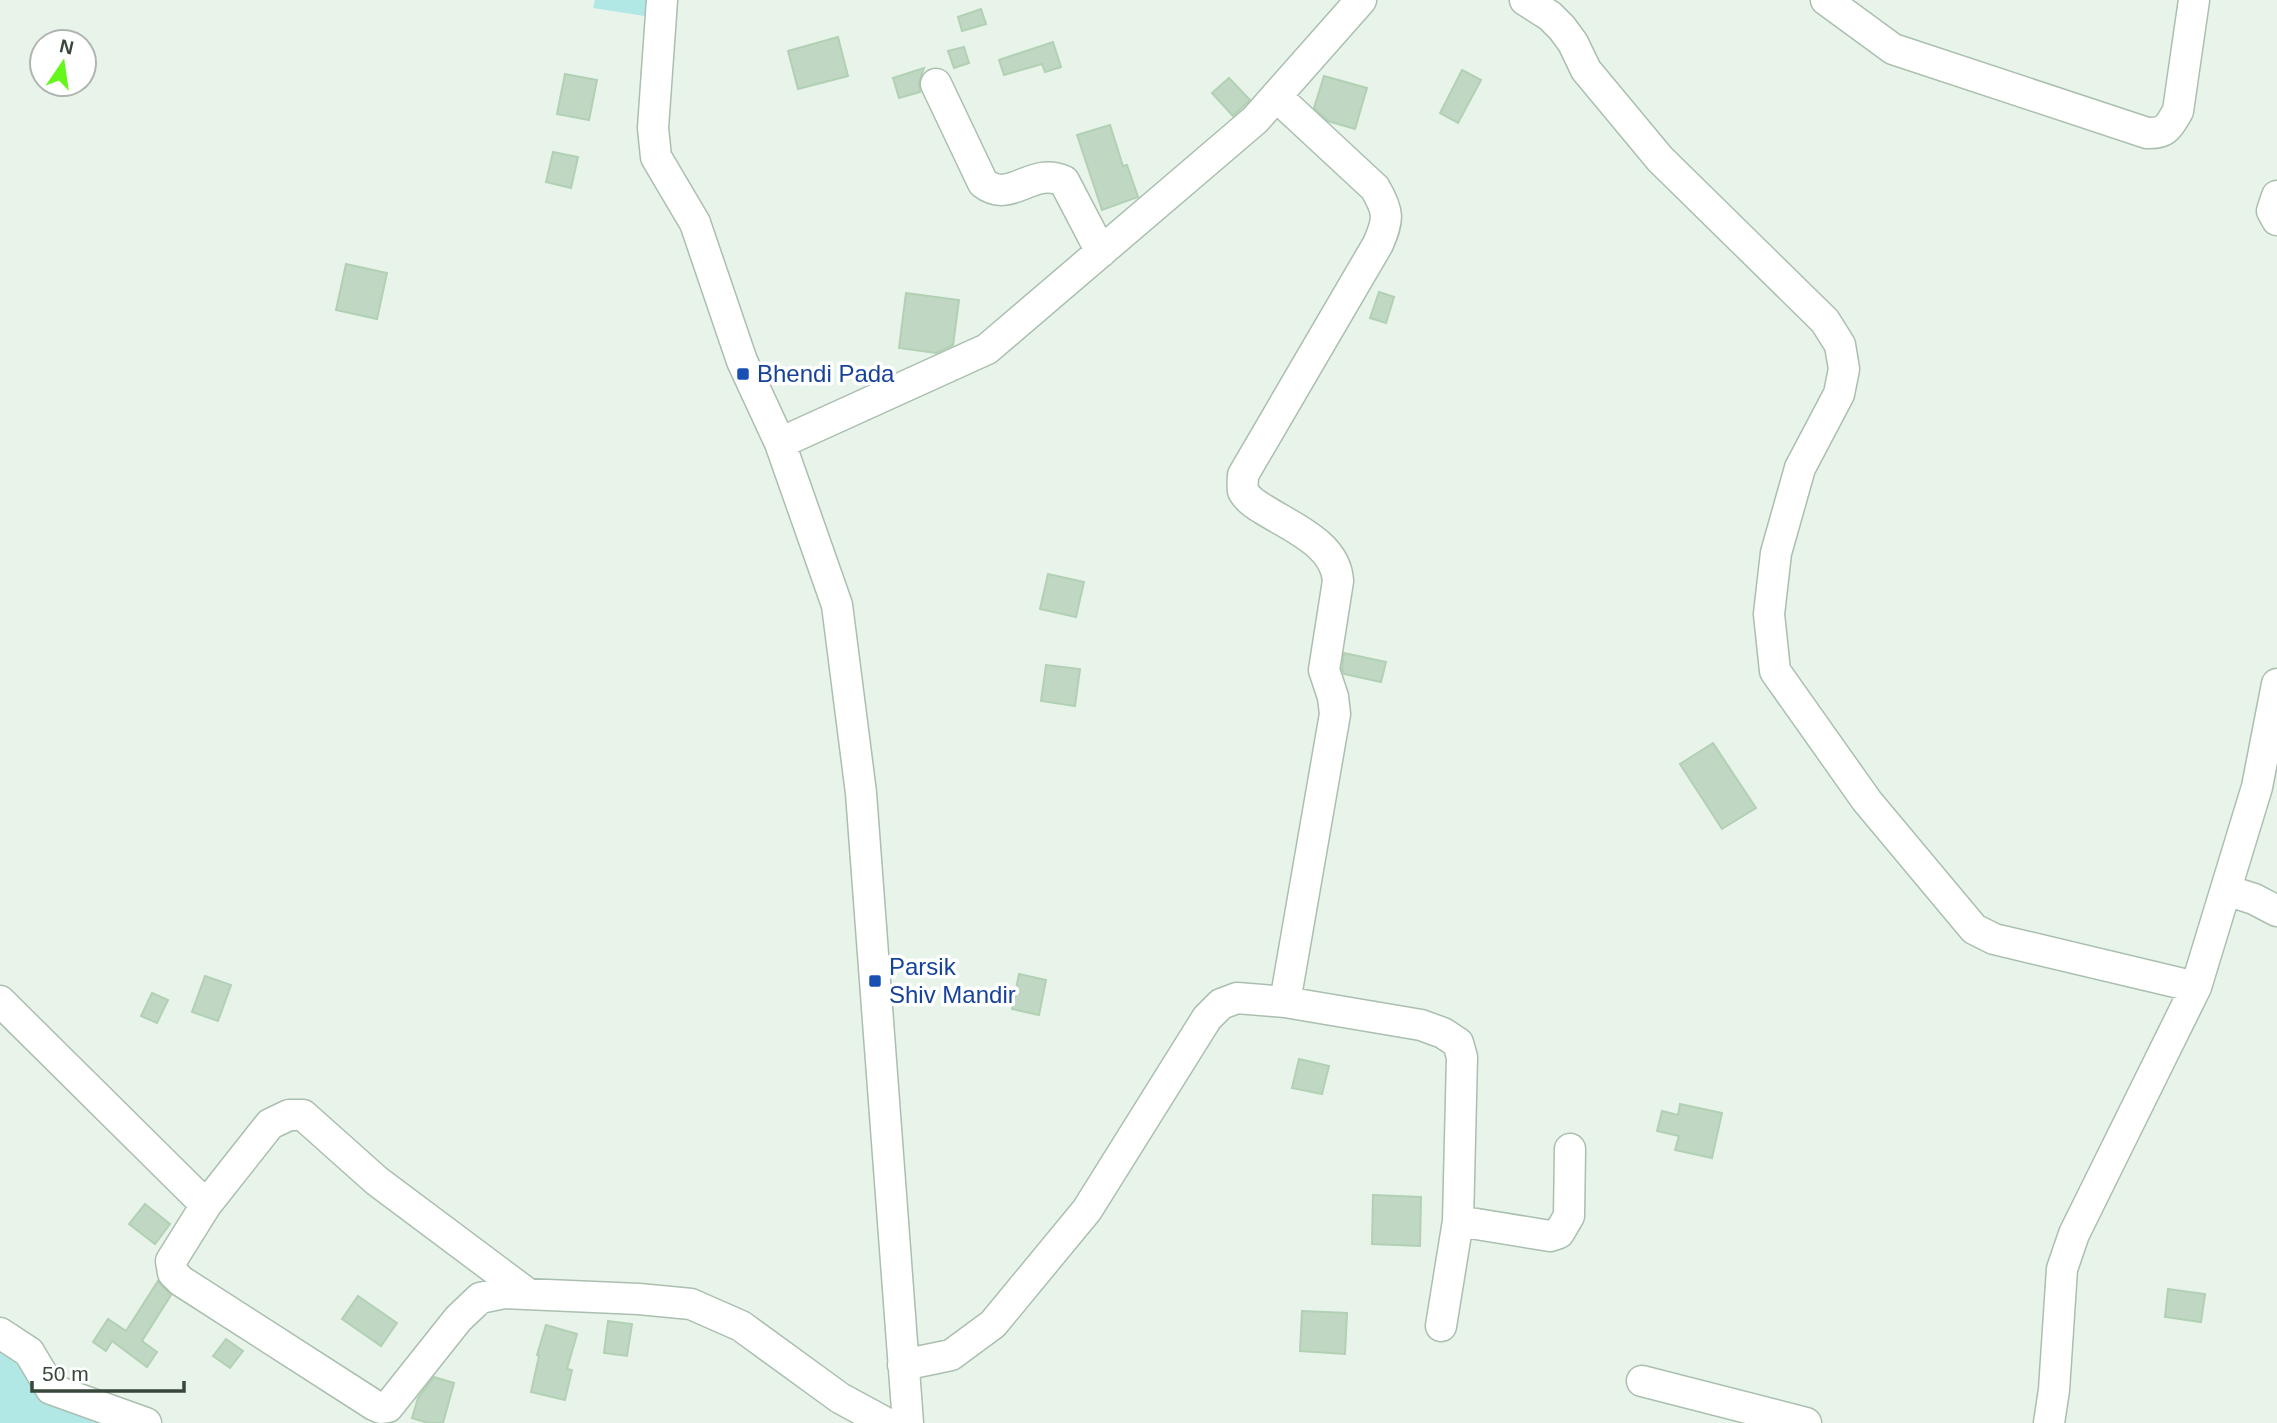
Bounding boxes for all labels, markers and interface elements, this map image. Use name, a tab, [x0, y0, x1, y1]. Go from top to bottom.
north arrow	[28, 28, 98, 98]
text: N	[58, 35, 76, 59]
place label: Bhendi Pada	[757, 360, 895, 387]
marker: Bhendi Pada	[735, 366, 751, 382]
place label: Parsik Shiv Mandir	[889, 953, 1016, 1008]
marker: Parsik Shiv Mandir	[867, 973, 883, 989]
scale bar	[32, 1350, 184, 1394]
text: 50 m	[42, 1362, 89, 1385]

